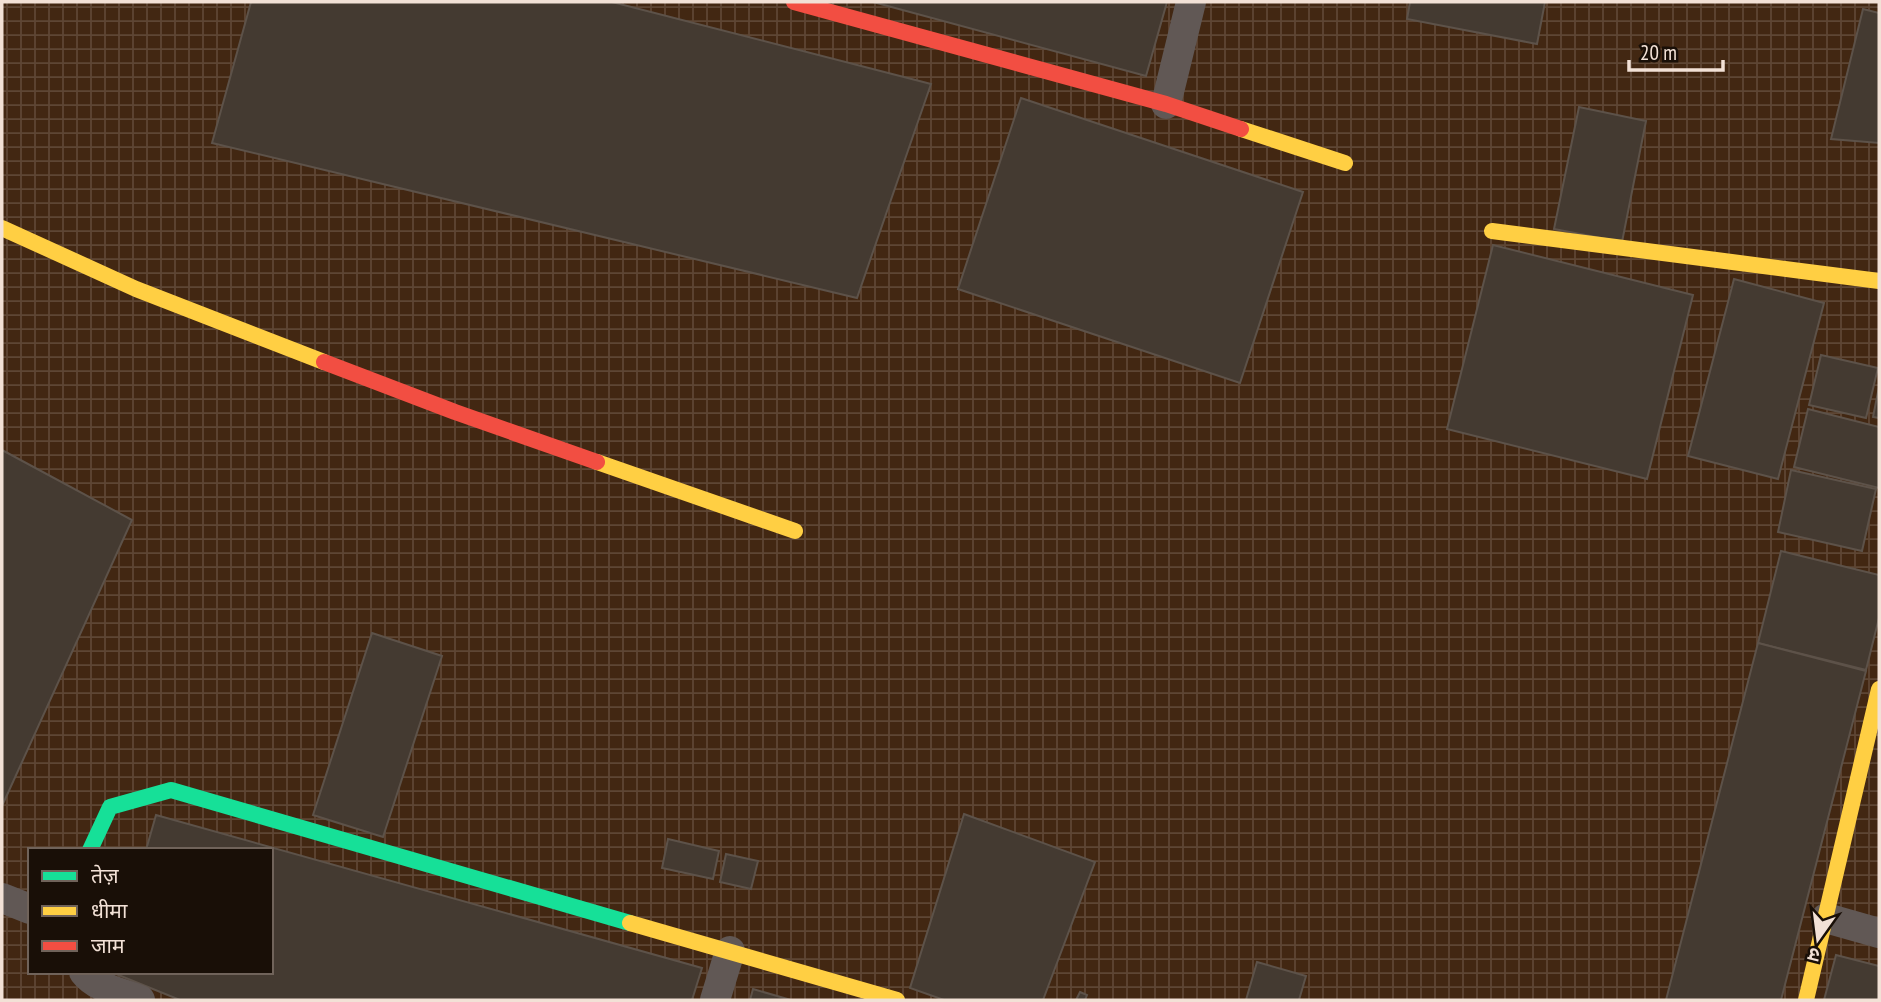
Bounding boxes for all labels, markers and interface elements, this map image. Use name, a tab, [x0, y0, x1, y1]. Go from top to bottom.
scale bar	[1629, 28, 1724, 72]
text: 20 m	[1640, 39, 1677, 66]
legend	[28, 848, 273, 974]
text: तेज़	[91, 862, 119, 889]
text: धीमा	[91, 897, 128, 924]
north arrow	[1783, 904, 1853, 974]
text: जाम	[91, 932, 125, 959]
text: उ	[1805, 942, 1822, 968]

